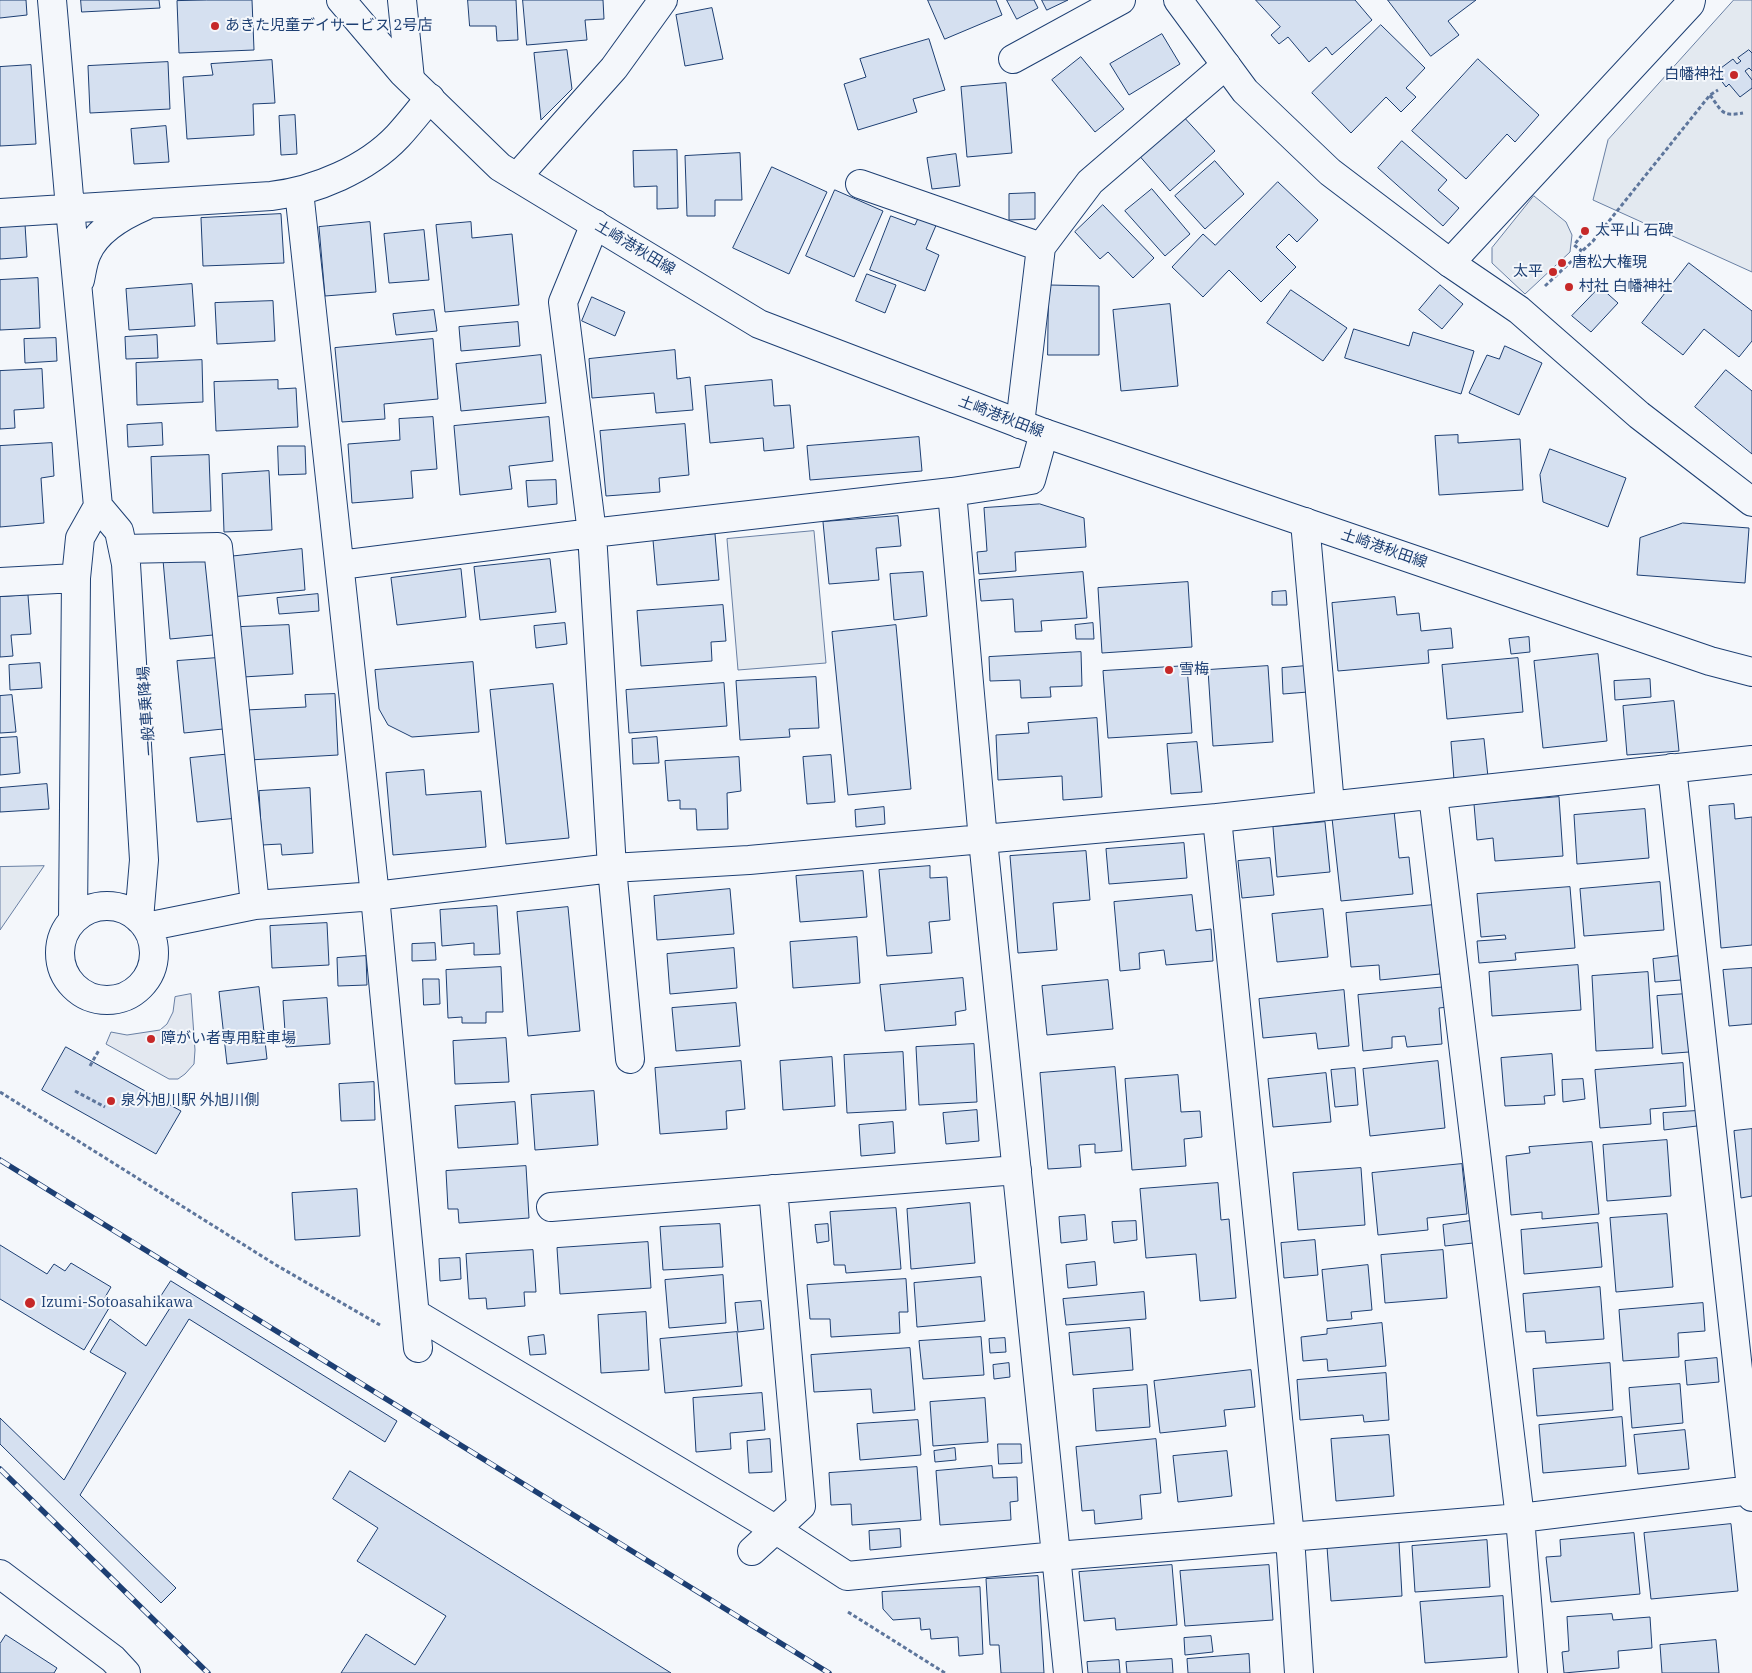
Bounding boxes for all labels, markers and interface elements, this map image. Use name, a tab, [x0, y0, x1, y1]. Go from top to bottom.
place label: あきた児童デイサービス 2号店	[225, 17, 432, 35]
marker: あきた児童デイサービス 2号店	[209, 20, 221, 32]
place label: 白幡神社	[1664, 66, 1724, 84]
marker: 白幡神社	[1728, 69, 1740, 81]
street label: 土崎港秋田線	[592, 217, 678, 279]
place label: 太平山 石碑	[1595, 222, 1673, 240]
marker: 太平山 石碑	[1579, 225, 1591, 237]
place label: 唐松大権現	[1572, 254, 1647, 272]
marker: 唐松大権現	[1556, 257, 1568, 269]
place label: 太平	[1513, 263, 1543, 281]
marker: 太平	[1547, 266, 1559, 278]
place label: 村社 白幡神社	[1579, 278, 1672, 296]
marker: 村社 白幡神社	[1563, 281, 1575, 293]
street label: 土崎港秋田線	[956, 392, 1046, 442]
street label: 土崎港秋田線	[1339, 526, 1429, 572]
place label: 雪梅	[1179, 661, 1209, 679]
marker: 雪梅	[1163, 664, 1175, 676]
street label: 一般車乗降場	[135, 665, 159, 757]
place label: 障がい者専用駐車場	[161, 1030, 296, 1048]
marker: 障がい者専用駐車場	[145, 1033, 157, 1045]
place label: 泉外旭川駅 外旭川側	[121, 1092, 259, 1110]
marker: 泉外旭川駅 外旭川側	[105, 1095, 117, 1107]
place label: Izumi-Sotoasahikawa	[41, 1294, 193, 1312]
marker: Izumi-Sotoasahikawa	[23, 1296, 37, 1310]

